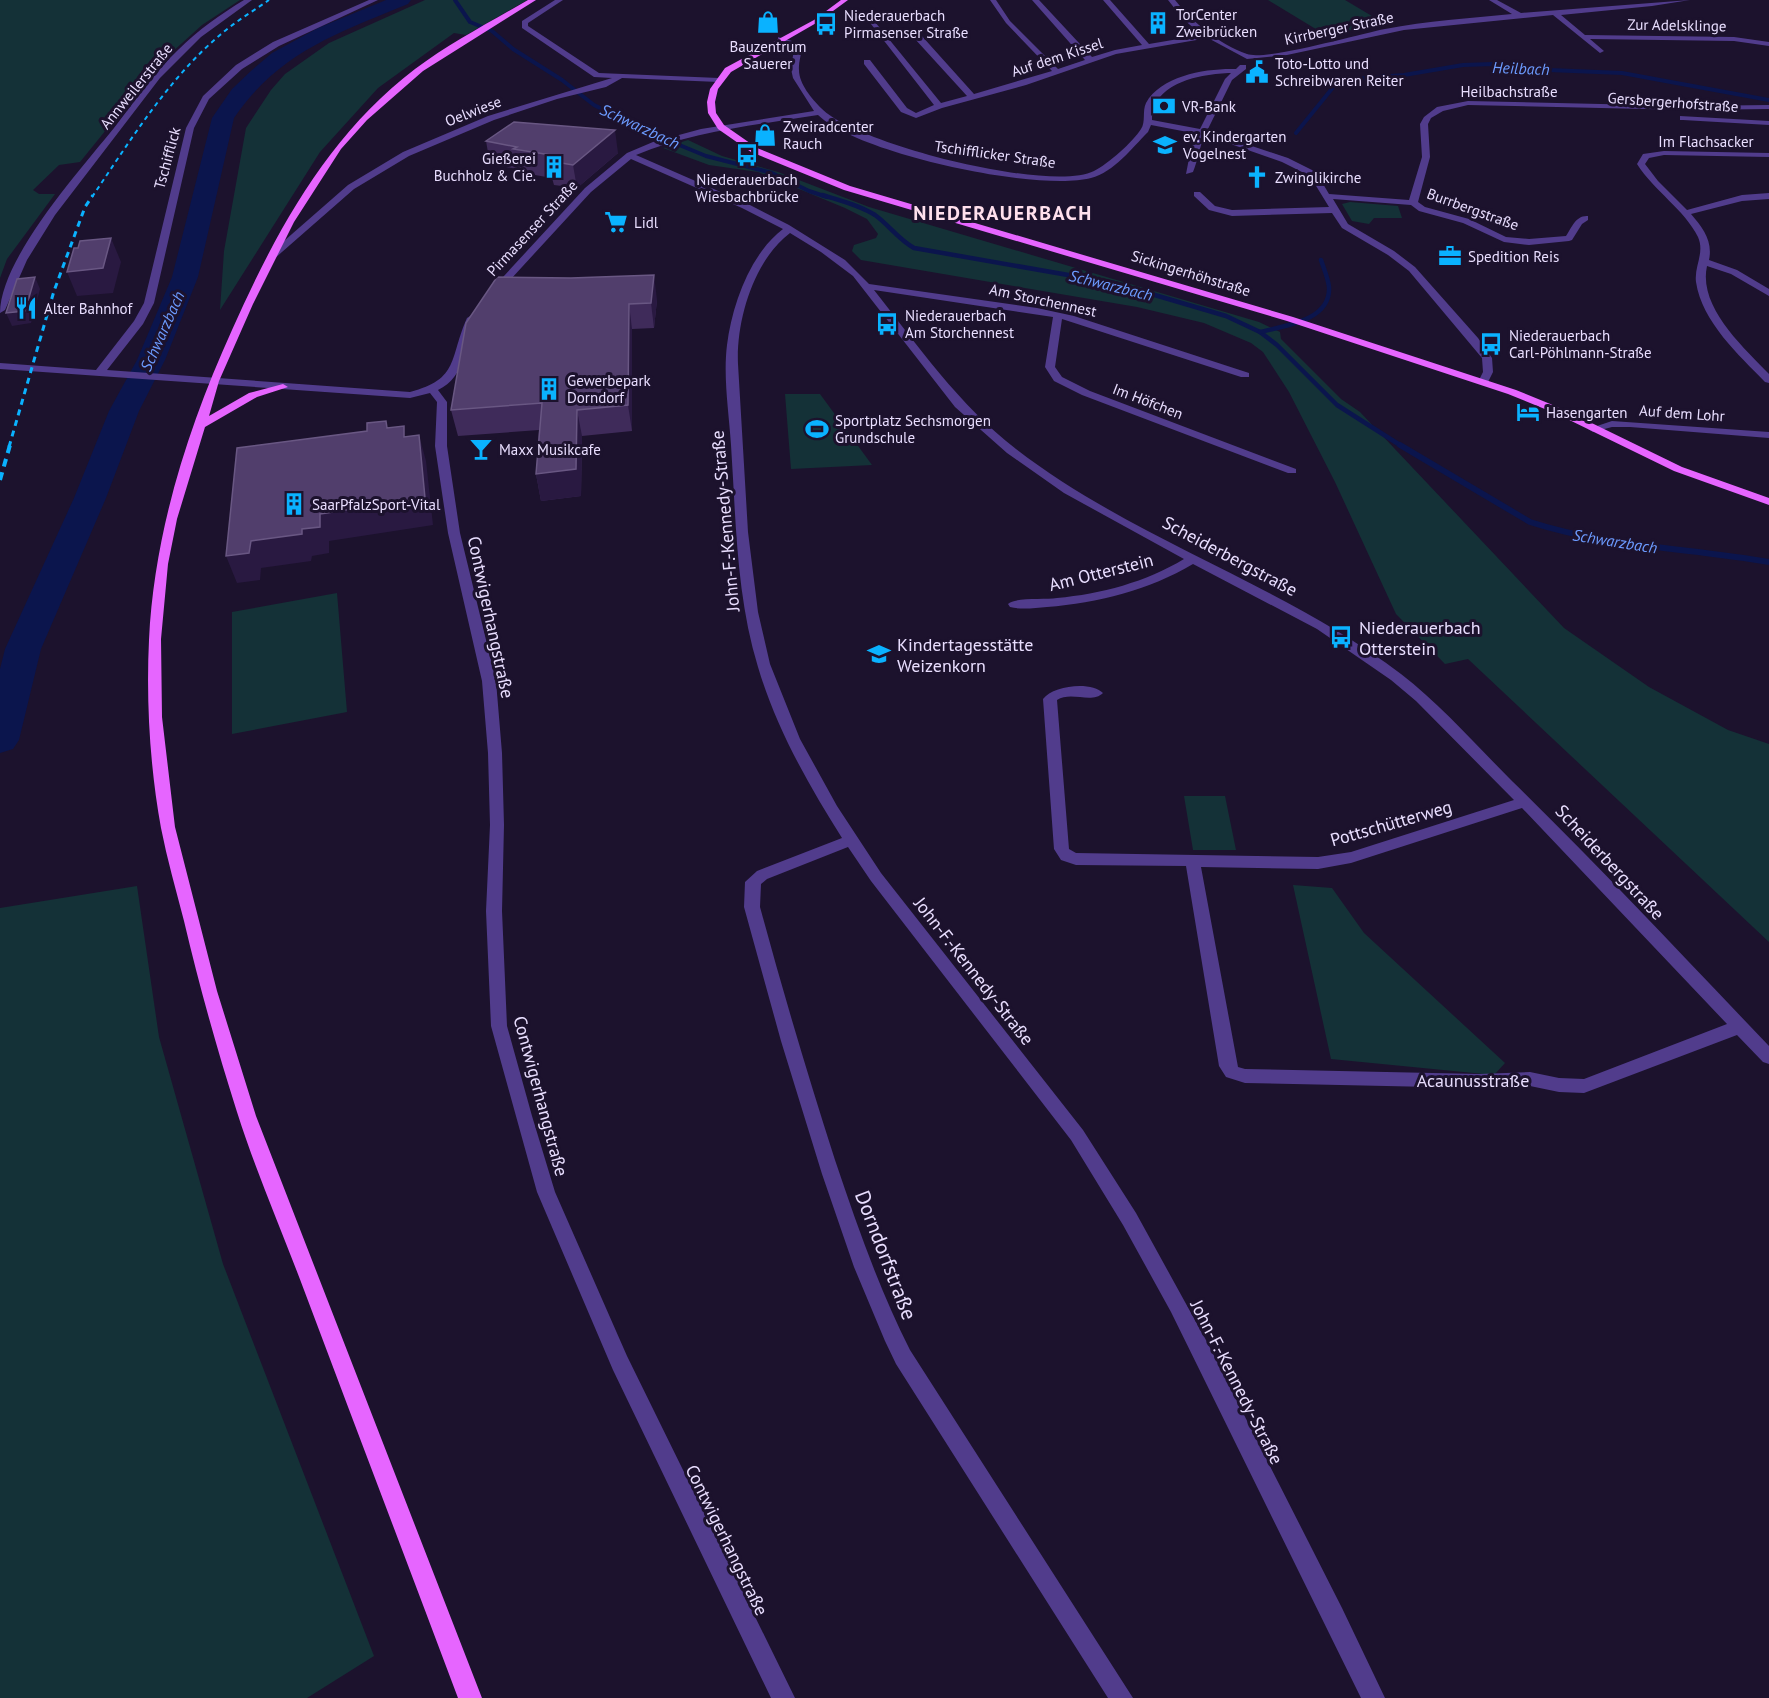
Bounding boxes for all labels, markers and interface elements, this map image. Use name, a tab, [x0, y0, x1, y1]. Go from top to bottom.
place label: TorCenter Zweibrücken	[1176, 5, 1257, 41]
place label: Niederauerbach Pirmasenser Straße	[844, 6, 968, 42]
street label: Kirrberger Straße	[1283, 7, 1395, 49]
shop icon: Bauzentrum Sauerer	[755, 9, 781, 35]
building icon: TorCenter Zweibrücken	[1145, 10, 1171, 36]
bus stop icon: Niederauerbach Pirmasenser Straße	[813, 11, 839, 37]
street label: Zur Adelsklinge	[1627, 15, 1727, 35]
street label: Auf dem Kissel	[1009, 33, 1106, 81]
place label: Bauzentrum Sauerer	[729, 37, 807, 73]
street label: Annweilerstraße	[96, 39, 176, 133]
place label: Toto-Lotto und Schreibwaren Reiter	[1275, 54, 1404, 90]
water label: Heilbach	[1492, 57, 1550, 79]
public building icon: Toto-Lotto und Schreibwaren Reiter	[1244, 59, 1270, 85]
street label: Heilbachstraße	[1460, 82, 1558, 101]
street label: Gersbergerhofstraße	[1607, 88, 1739, 116]
street label: Oelwiese	[442, 92, 504, 130]
bank icon: VR-Bank	[1151, 93, 1177, 119]
place label: VR-Bank	[1181, 97, 1237, 116]
water label: Schwarzbach	[597, 99, 683, 153]
place label: Zweiradcenter Rauch	[783, 117, 874, 153]
shop icon: Zweiradcenter Rauch	[752, 122, 778, 148]
street label: Tschifflick	[150, 124, 185, 191]
place label: ev. Kindergarten Vogelnest	[1182, 127, 1286, 163]
school or university icon: ev. Kindergarten Vogelnest	[1152, 132, 1178, 158]
street label: Im Flachsacker	[1658, 132, 1754, 151]
street label: Tschifflicker Straße	[933, 136, 1057, 172]
bus stop icon: Niederauerbach Wiesbachbrücke	[734, 142, 760, 168]
place label: Gießerei Buchholz & Cie.	[434, 149, 536, 185]
building icon: Gießerei Buchholz & Cie.	[541, 154, 567, 180]
church icon: Zwinglikirche	[1244, 164, 1270, 190]
place label: Zwinglikirche	[1275, 168, 1361, 187]
place label: Niederauerbach Wiesbachbrücke	[695, 170, 799, 206]
street label: Pirmasenser Straße	[483, 176, 581, 280]
street label: Burrbergstraße	[1424, 184, 1522, 234]
district label: NIEDERAUERBACH	[913, 200, 1093, 226]
supermarket icon: Lidl	[603, 209, 629, 235]
place label: Lidl	[634, 213, 659, 232]
office icon: Spedition Reis	[1437, 243, 1463, 269]
street label: Sickingerhöhstraße	[1129, 246, 1253, 300]
place label: Spedition Reis	[1468, 247, 1559, 266]
water label: Schwarzbach	[1067, 265, 1155, 305]
street label: Am Storchennest	[988, 279, 1098, 321]
water label: Schwarzbach	[135, 288, 189, 374]
restaurant icon: Alter Bahnhof	[13, 295, 39, 321]
place label: Alter Bahnhof	[44, 299, 133, 318]
place label: Niederauerbach Am Storchennest	[905, 306, 1014, 342]
bus stop icon: Niederauerbach Am Storchennest	[874, 311, 900, 337]
place label: Niederauerbach Carl-Pöhlmann-Straße	[1509, 326, 1652, 362]
bus stop icon: Niederauerbach Carl-Pöhlmann-Straße	[1478, 331, 1504, 357]
place label: Gewerbepark Dorndorf	[567, 371, 652, 407]
building icon: Gewerbepark Dorndorf	[536, 376, 562, 402]
street label: Im Höfchen	[1110, 379, 1186, 423]
hotel icon: Hasengarten	[1515, 399, 1541, 425]
street label: Auf dem Lohr	[1639, 401, 1725, 425]
place label: Hasengarten	[1546, 403, 1627, 422]
place label: Sportplatz Sechsmorgen Grundschule	[835, 411, 991, 447]
sports icon: Sportplatz Sechsmorgen Grundschule	[804, 416, 830, 442]
street label: John-F.-Kennedy-Straße	[706, 430, 744, 613]
bar icon: Maxx Musikcafe	[468, 436, 494, 462]
place label: Maxx Musikcafe	[499, 440, 601, 459]
building icon: SaarPfalzSport-Vital	[281, 491, 307, 517]
place label: SaarPfalzSport-Vital	[312, 495, 441, 514]
street label: Scheiderbergstraße	[1159, 511, 1301, 601]
water label: Schwarzbach	[1571, 524, 1659, 558]
street label: Contwigerhangstraße	[463, 534, 519, 700]
street label: Am Otterstein	[1046, 548, 1156, 596]
place label: Niederauerbach Otterstein	[1359, 616, 1481, 660]
bus stop icon: Niederauerbach Otterstein	[1328, 624, 1354, 650]
place label: Kindertagesstätte Weizenkorn	[897, 633, 1033, 677]
school or university icon: Kindertagesstätte Weizenkorn	[866, 641, 892, 667]
street label: Pottschütterweg	[1328, 795, 1454, 851]
street label: Scheiderbergstraße	[1551, 799, 1669, 925]
street label: John-F.-Kennedy-Straße	[908, 892, 1039, 1050]
street label: Contwigerhangstraße	[509, 1013, 573, 1179]
street label: Acaunusstraße	[1417, 1069, 1529, 1092]
street label: Dorndorfstraße	[849, 1186, 923, 1324]
street label: John-F.-Kennedy-Straße	[1185, 1295, 1288, 1468]
street label: Contwigerhangstraße	[680, 1461, 774, 1619]

